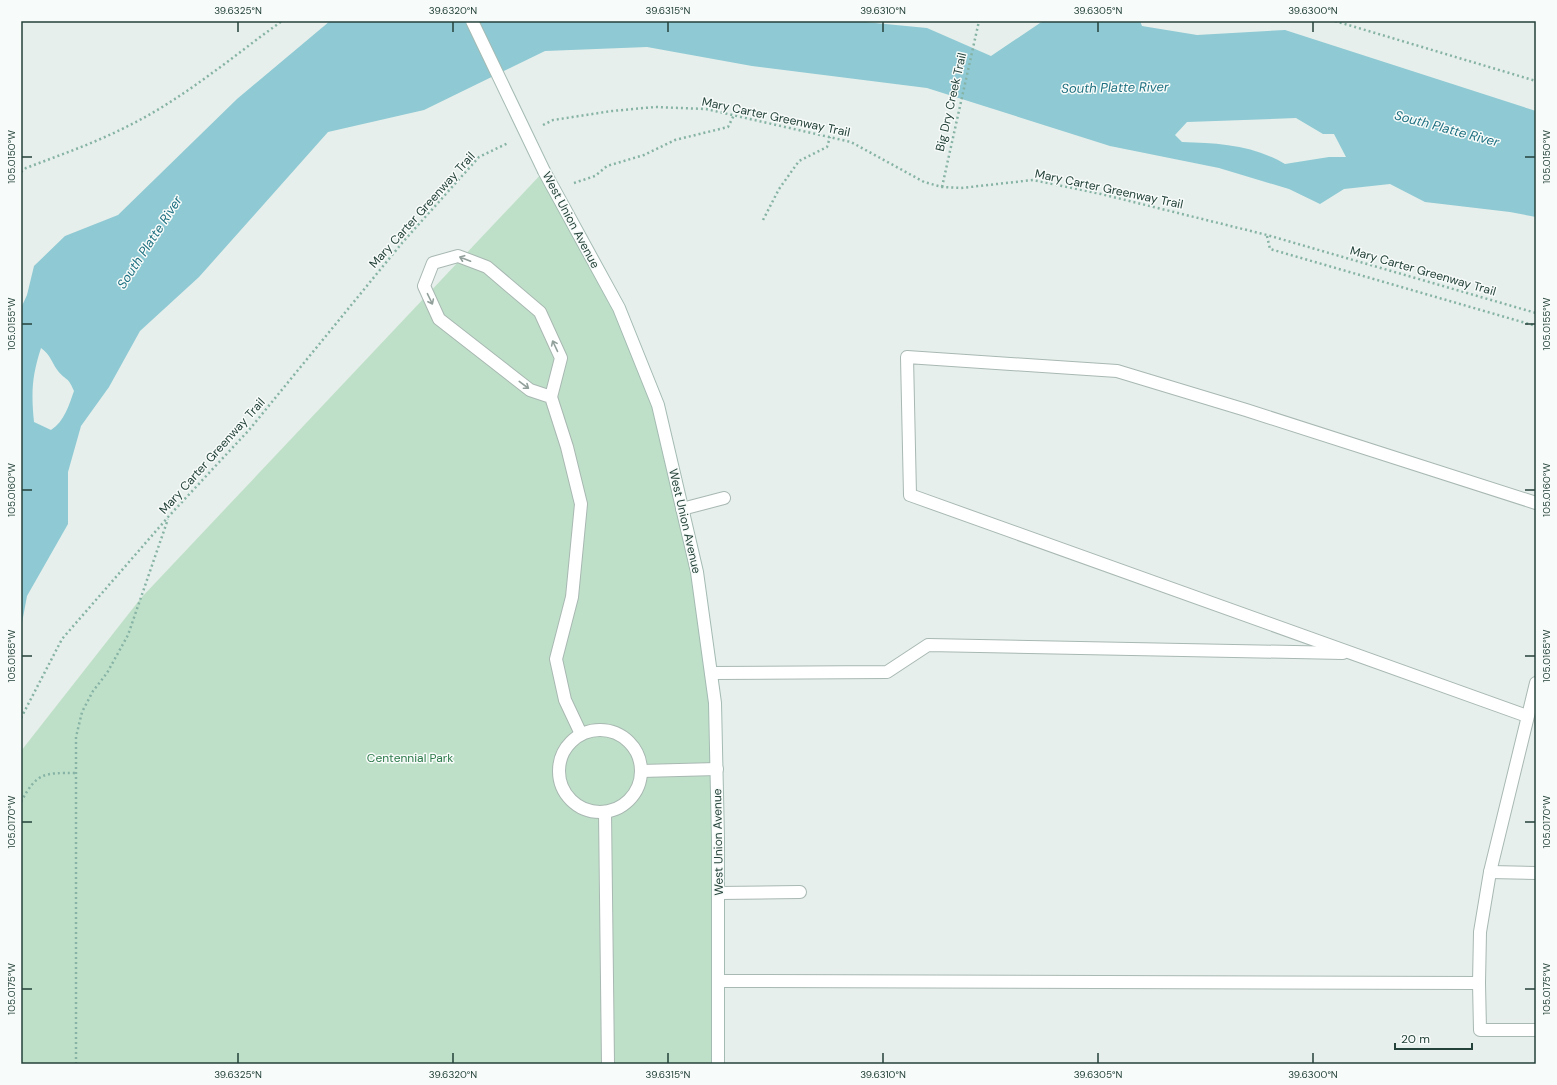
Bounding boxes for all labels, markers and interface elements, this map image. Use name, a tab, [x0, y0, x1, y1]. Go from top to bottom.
text: 39.6325°N	[214, 4, 262, 17]
text: 39.6320°N	[429, 4, 477, 17]
text: 39.6315°N	[646, 4, 691, 17]
text: 39.6310°N	[860, 4, 906, 17]
text: 39.6305°N	[1074, 4, 1122, 17]
text: 39.6300°N	[1288, 4, 1338, 17]
street label: Big Dry Creek Trail	[932, 51, 970, 153]
water label: South Platte River	[1061, 78, 1170, 97]
street label: Mary Carter Greenway Trail	[700, 93, 852, 141]
water label: South Platte River	[1393, 106, 1502, 151]
text: 105.0150°W	[5, 130, 18, 184]
text: 105.0150°W	[1540, 130, 1553, 184]
street label: Mary Carter Greenway Trail	[366, 149, 478, 271]
street label: Mary Carter Greenway Trail	[1033, 165, 1185, 213]
street label: West Union Avenue	[539, 169, 603, 271]
water label: South Platte River	[113, 192, 186, 292]
street label: Mary Carter Greenway Trail	[1348, 242, 1498, 300]
one-way arrow	[460, 254, 472, 262]
one-way arrow	[427, 292, 434, 304]
text: 105.0155°W	[5, 297, 18, 350]
text: 105.0155°W	[1540, 297, 1553, 350]
one-way arrow	[551, 341, 558, 353]
one-way arrow	[519, 381, 530, 389]
street label: Mary Carter Greenway Trail	[156, 395, 268, 517]
text: 105.0160°W	[5, 463, 18, 517]
text: 105.0160°W	[1540, 463, 1553, 517]
street label: West Union Avenue	[665, 467, 705, 575]
text: 105.0165°W	[5, 629, 18, 682]
text: 105.0165°W	[1540, 629, 1553, 682]
park label: Centennial Park	[367, 750, 453, 766]
street label: West Union Avenue	[709, 788, 727, 896]
text: 105.0170°W	[5, 795, 18, 848]
text: 105.0170°W	[1540, 795, 1553, 848]
text: 105.0175°W	[5, 963, 18, 1015]
text: 105.0175°W	[1540, 963, 1553, 1015]
scale bar	[1395, 1025, 1472, 1051]
text: 20 m	[1401, 1031, 1430, 1047]
text: 39.6325°N	[214, 1068, 262, 1081]
text: 39.6320°N	[429, 1068, 477, 1081]
text: 39.6315°N	[646, 1068, 691, 1081]
text: 39.6310°N	[860, 1068, 906, 1081]
text: 39.6305°N	[1074, 1068, 1122, 1081]
text: 39.6300°N	[1288, 1068, 1338, 1081]

